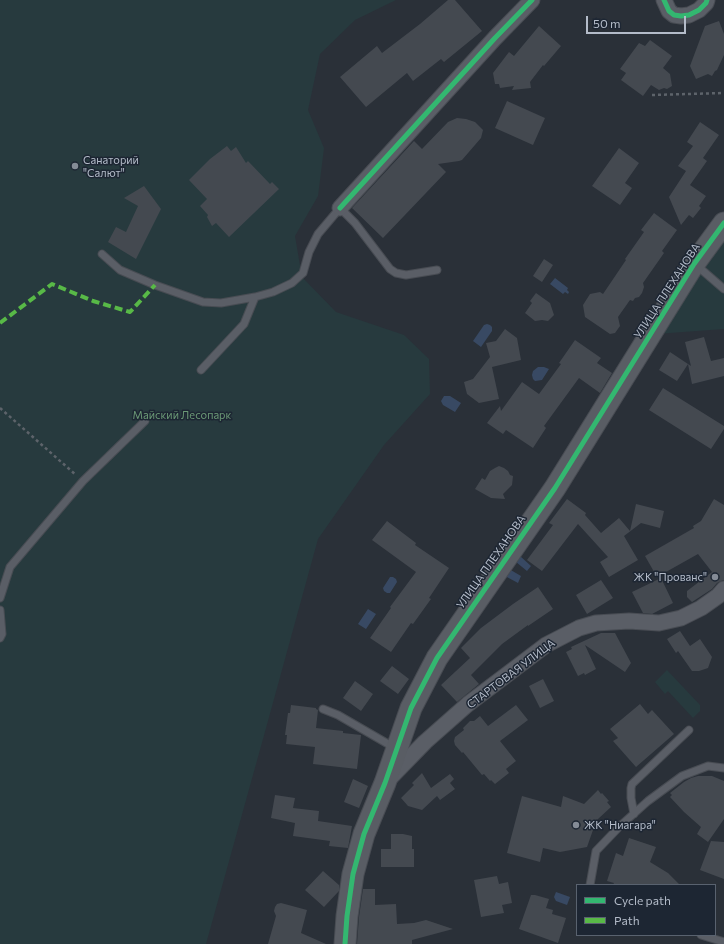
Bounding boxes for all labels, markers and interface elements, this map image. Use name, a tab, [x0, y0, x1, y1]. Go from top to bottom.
scale bar	[588, 8, 688, 34]
text: 50 m	[593, 16, 621, 30]
place label: Санаторий "Салют"	[83, 153, 139, 179]
marker: Санаторий "Салют"	[70, 161, 80, 171]
street label: УЛИЦА ПЛЕХАНОВА	[631, 241, 703, 341]
park label: Майский Лесопарк	[133, 408, 231, 422]
street label: УЛИЦА ПЛЕХАНОВА	[454, 513, 528, 611]
place label: ЖК "Прованс"	[634, 570, 707, 584]
marker: ЖК "Прованс"	[710, 572, 720, 582]
street label: СТАРТОВАЯ УЛИЦА	[464, 637, 558, 711]
place label: ЖК "Ниагара"	[584, 818, 656, 832]
marker: ЖК "Ниагара"	[571, 820, 581, 830]
legend	[576, 884, 716, 936]
text: Cycle path	[614, 893, 671, 907]
text: Path	[614, 913, 640, 927]

